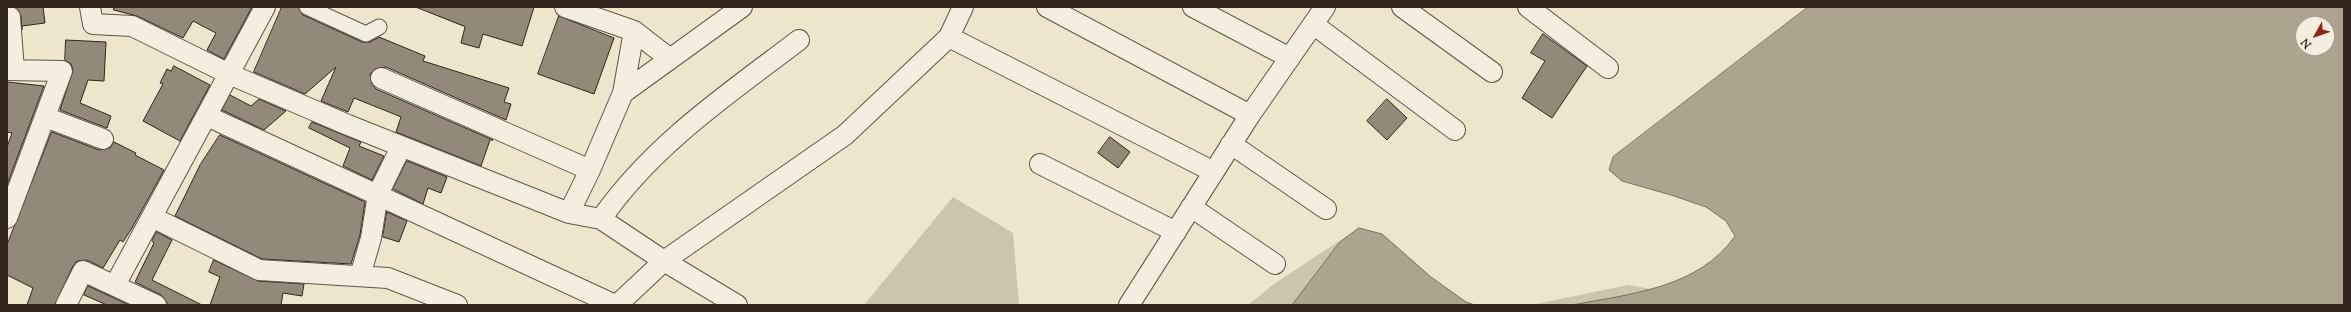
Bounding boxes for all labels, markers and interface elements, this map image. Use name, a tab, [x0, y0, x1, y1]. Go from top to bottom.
north arrow	[2295, 16, 2335, 56]
text: N	[2298, 35, 2316, 52]

